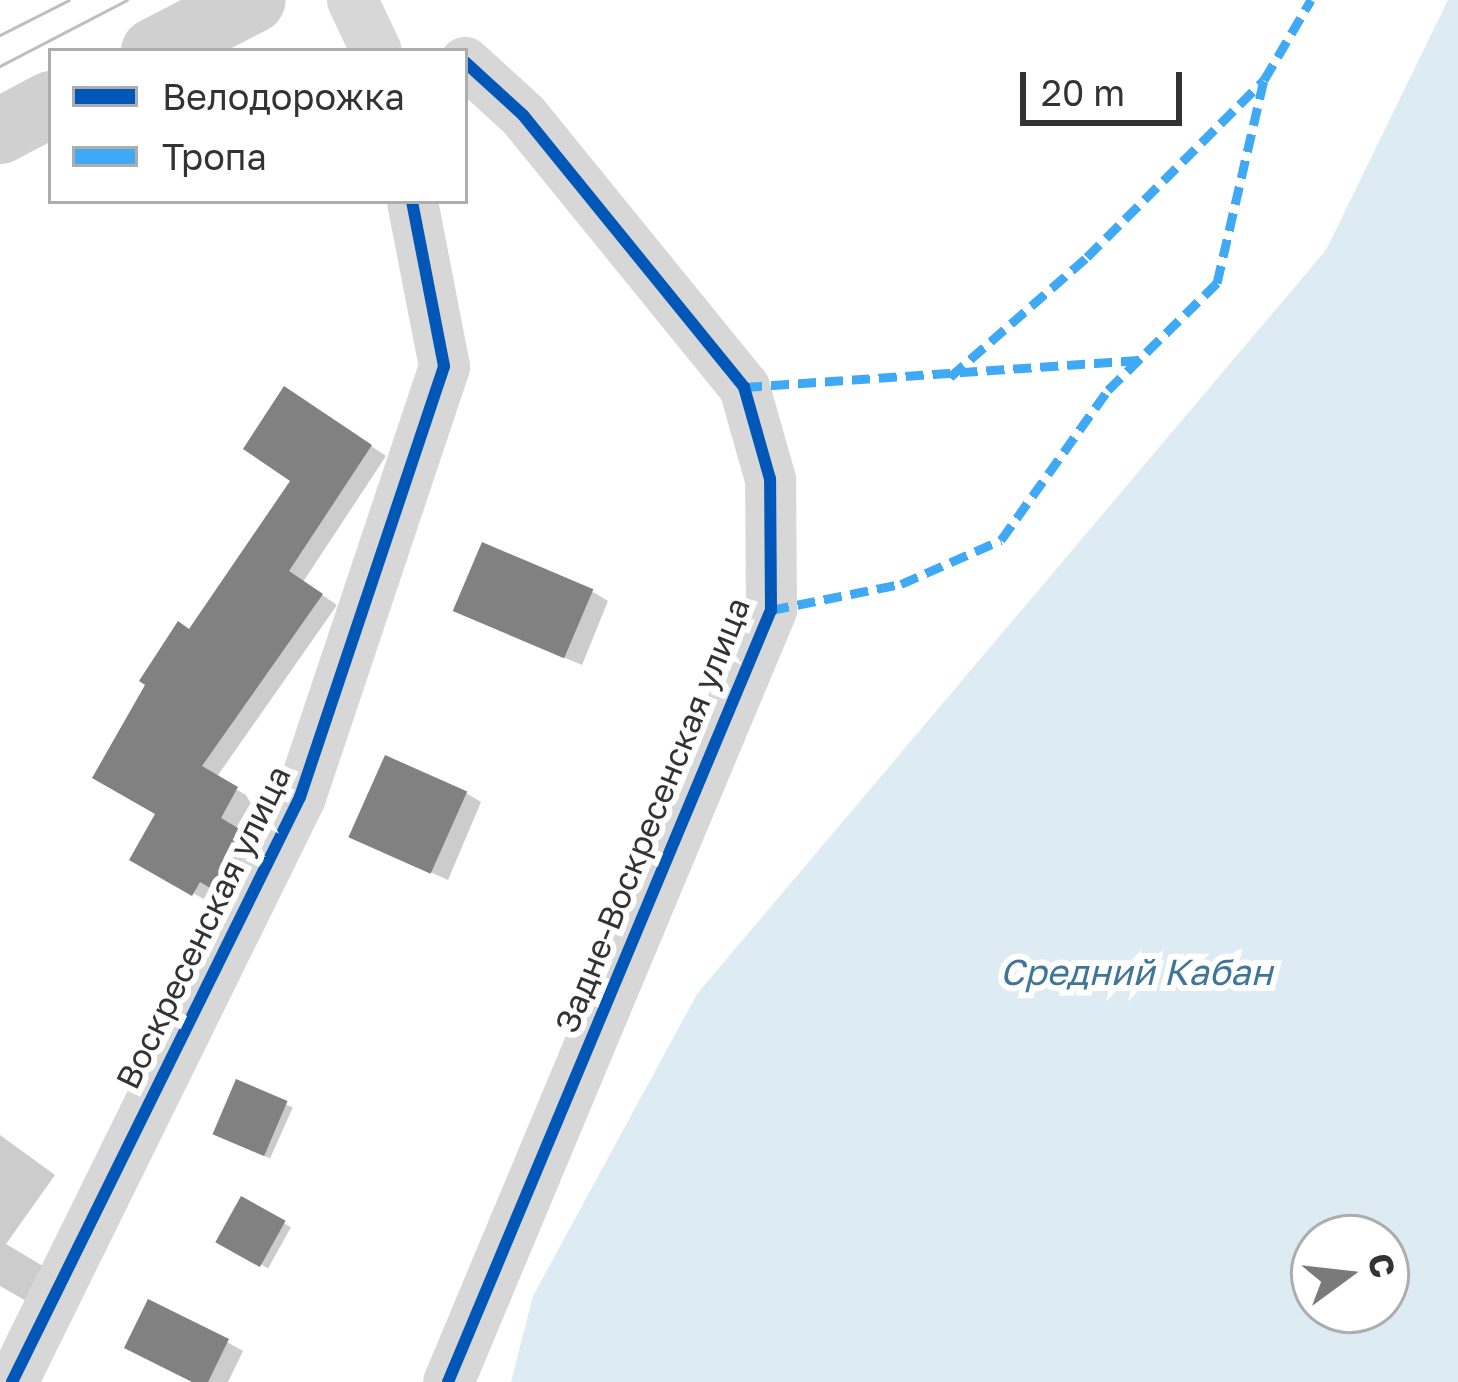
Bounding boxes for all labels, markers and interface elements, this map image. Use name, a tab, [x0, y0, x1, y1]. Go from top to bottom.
legend	[48, 48, 468, 204]
scale bar	[1026, 48, 1188, 122]
text: 20 m	[1041, 71, 1125, 114]
text: Велодорожка	[162, 75, 405, 118]
text: Тропа	[162, 135, 267, 178]
street label: Задне-Воскресенская улица	[546, 591, 758, 1039]
street label: Воскресенская улица	[107, 759, 299, 1095]
water label: Средний Кабан	[1000, 950, 1272, 994]
north arrow	[1290, 1214, 1410, 1334]
text: С	[1360, 1249, 1404, 1282]

